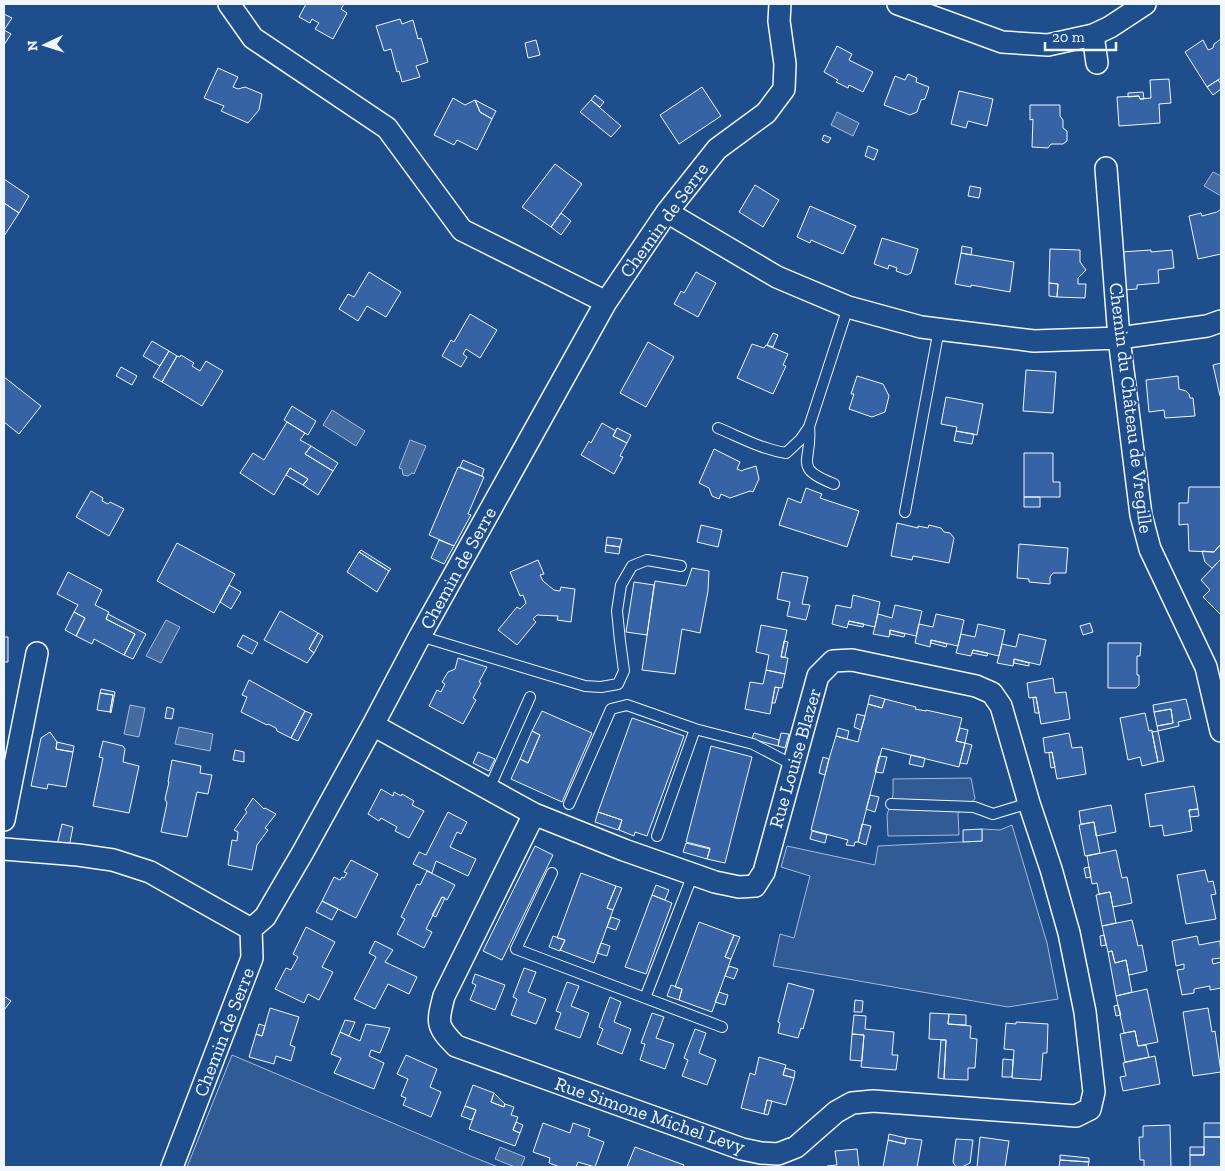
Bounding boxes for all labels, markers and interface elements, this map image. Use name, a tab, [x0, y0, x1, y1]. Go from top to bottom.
north arrow	[20, 20, 70, 70]
scale bar	[1045, 20, 1116, 52]
text: 20 m	[1052, 28, 1085, 46]
text: N	[24, 40, 41, 52]
street label: Chemin de Serre	[615, 158, 713, 282]
street label: Chemin du Château de Vregille	[1104, 281, 1158, 535]
street label: Chemin de Serre	[415, 503, 501, 633]
street label: Rue Louise Blazer	[764, 685, 826, 831]
street label: Chemin de Serre	[189, 964, 259, 1100]
street label: Rue Simone Michel Levy	[552, 1072, 748, 1158]

